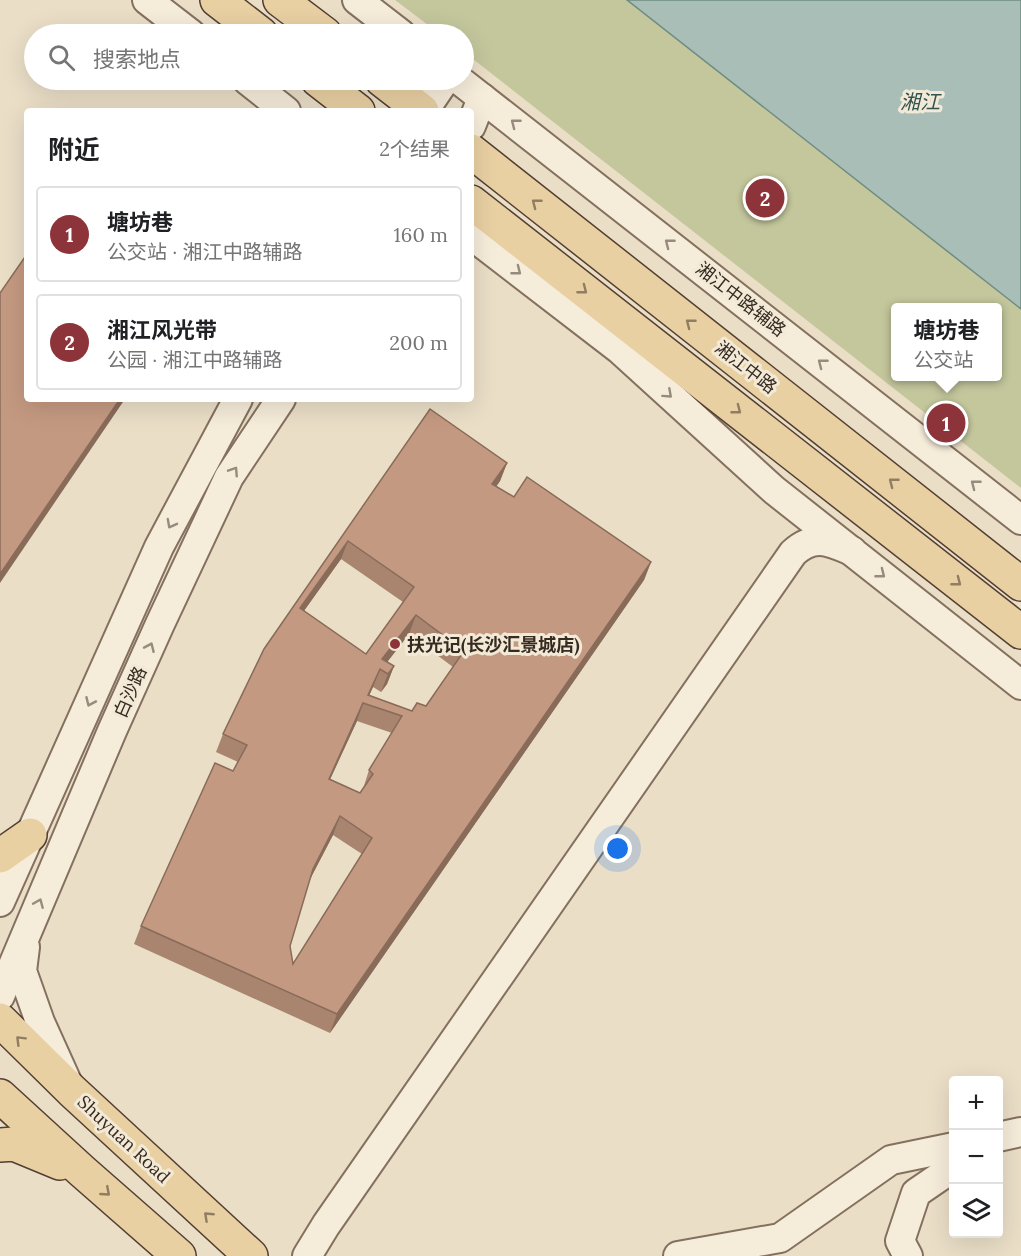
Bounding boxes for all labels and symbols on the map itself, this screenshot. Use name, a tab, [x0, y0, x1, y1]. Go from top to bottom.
water label: 湘江	[900, 89, 942, 114]
one-way arrow	[510, 120, 521, 131]
pin: 2	[746, 176, 784, 220]
one-way arrow	[532, 200, 543, 211]
one-way arrow	[664, 239, 675, 250]
street label: 湘江中路辅路	[691, 257, 791, 341]
one-way arrow	[511, 264, 522, 275]
one-way arrow	[576, 283, 587, 294]
one-way arrow	[685, 320, 696, 331]
street label: 湘江中路	[711, 336, 781, 398]
one-way arrow	[818, 360, 829, 371]
one-way arrow	[662, 387, 672, 398]
pin: 1	[926, 400, 966, 446]
one-way arrow	[730, 403, 741, 414]
one-way arrow	[226, 467, 238, 477]
one-way arrow	[888, 479, 899, 490]
one-way arrow	[971, 481, 982, 492]
one-way arrow	[167, 518, 178, 529]
one-way arrow	[874, 567, 885, 578]
one-way arrow	[950, 575, 961, 586]
place label: 扶光记(长沙汇景城店)	[407, 633, 580, 656]
marker: 扶光记(长沙汇景城店)	[388, 637, 402, 651]
one-way arrow	[142, 642, 154, 653]
street label: 白沙路	[109, 663, 151, 721]
one-way arrow	[85, 695, 97, 706]
your location	[603, 834, 632, 863]
one-way arrow	[32, 898, 44, 909]
one-way arrow	[16, 1036, 27, 1047]
street label: Shuyuan Road	[73, 1090, 175, 1188]
one-way arrow	[99, 1185, 110, 1196]
one-way arrow	[204, 1212, 214, 1223]

